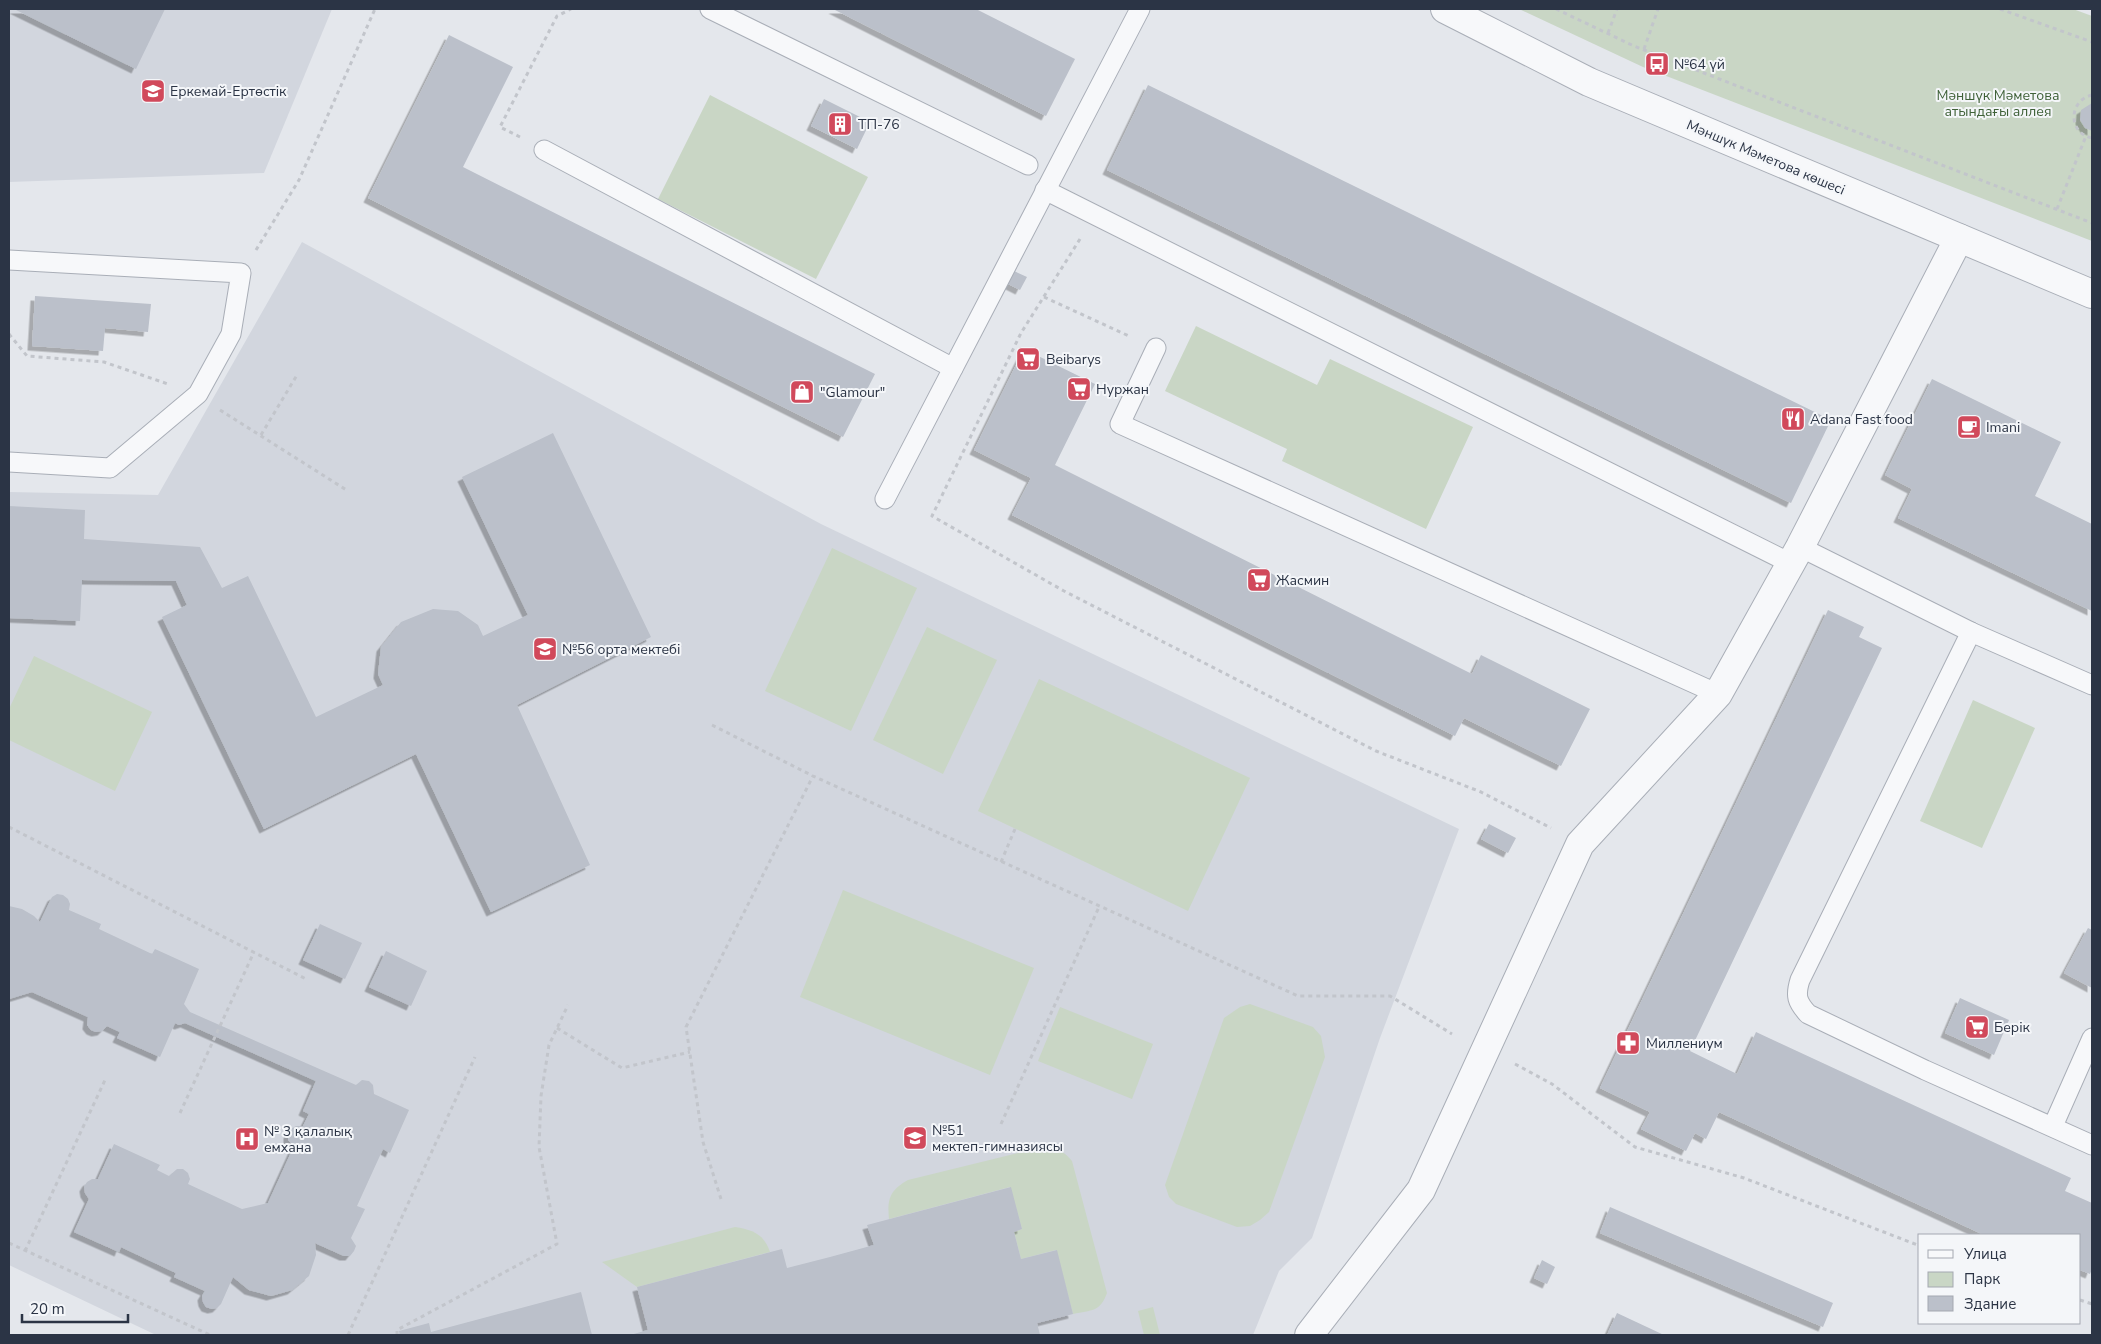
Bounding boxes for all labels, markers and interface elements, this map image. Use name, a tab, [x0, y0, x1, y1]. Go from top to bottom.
bus stop icon: №64 үй	[1644, 51, 1670, 77]
place label: №64 үй	[1674, 55, 1725, 74]
school or university icon: Еркемай-Ертөстік	[140, 78, 166, 104]
place label: Еркемай-Ертөстік	[170, 82, 287, 101]
park label: Мәншүк Мәметова атындағы аллея	[1937, 86, 2059, 121]
building icon: ТП-76	[827, 111, 853, 137]
place label: ТП-76	[858, 115, 900, 134]
street label: Мәншүк Мәметова көшесі	[1684, 115, 1848, 200]
supermarket icon: Beibarys	[1015, 346, 1041, 372]
place label: Beibarys	[1046, 350, 1101, 369]
supermarket icon: Нуржан	[1066, 376, 1092, 402]
shop icon: "Glamour"	[789, 379, 815, 405]
place label: Нуржан	[1096, 380, 1149, 399]
place label: "Glamour"	[820, 383, 885, 402]
restaurant icon: Adana Fast food	[1780, 406, 1806, 432]
place label: Adana Fast food	[1810, 410, 1913, 429]
cafe icon: Imani	[1956, 414, 1982, 440]
place label: Imani	[1986, 418, 2020, 437]
supermarket icon: Жасмин	[1246, 567, 1272, 593]
place label: Жасмин	[1276, 571, 1329, 590]
school or university icon: №56 орта мектебі	[532, 636, 558, 662]
place label: №56 орта мектебі	[562, 640, 680, 659]
supermarket icon: Берік	[1964, 1014, 1990, 1040]
place label: Берік	[1994, 1018, 2031, 1037]
pharmacy icon: Миллениум	[1615, 1030, 1641, 1056]
place label: Миллениум	[1646, 1034, 1723, 1053]
place label: №51 мектеп-гимназиясы	[932, 1121, 1063, 1156]
place label: № 3 қалалық емхана	[264, 1122, 352, 1157]
school or university icon: №51 мектеп-гимназиясы	[902, 1125, 928, 1151]
hospital icon: № 3 қалалық емхана	[234, 1126, 260, 1152]
legend	[1918, 1234, 2081, 1324]
text: Улица	[1963, 1244, 2007, 1264]
text: Парк	[1964, 1269, 2000, 1289]
scale bar	[22, 1292, 129, 1324]
text: Здание	[1964, 1294, 2016, 1314]
text: 20 m	[30, 1299, 65, 1319]

